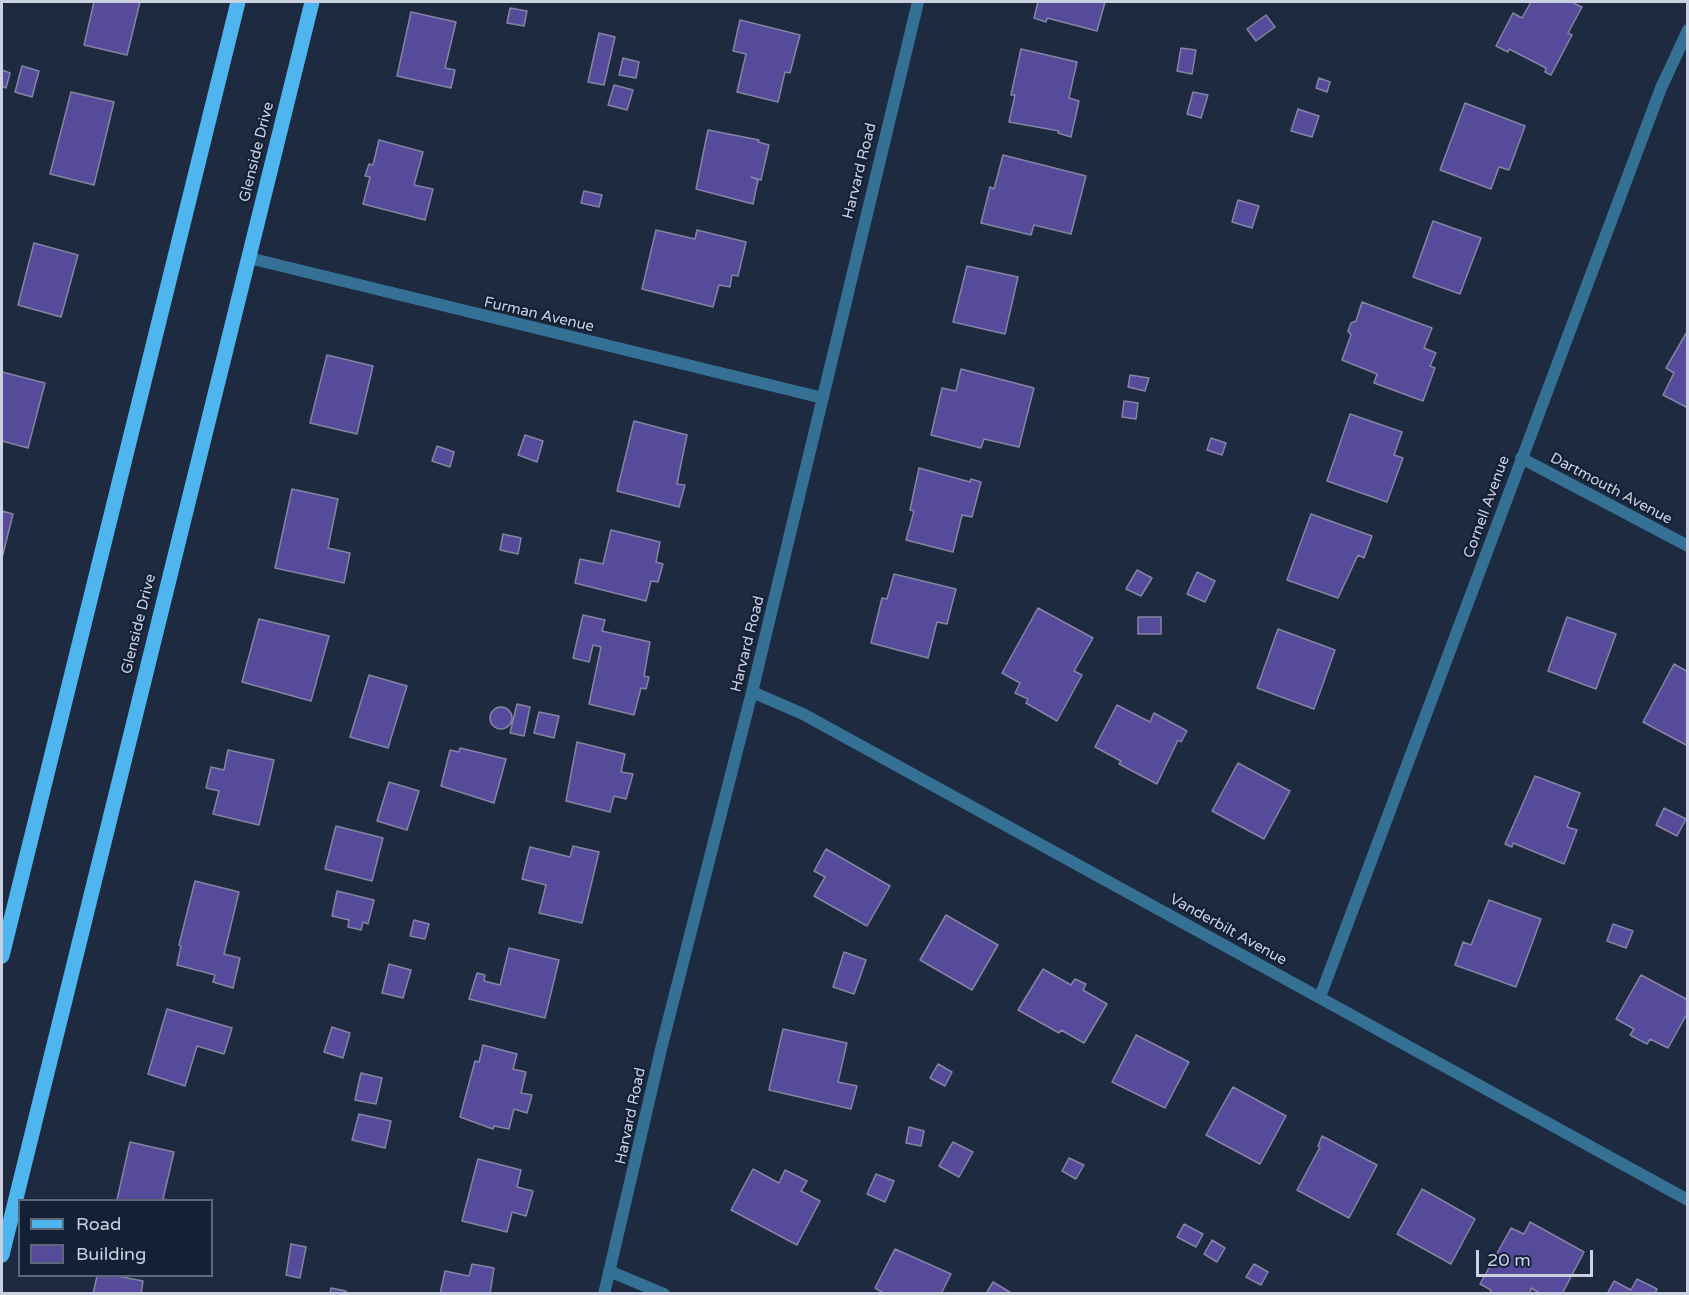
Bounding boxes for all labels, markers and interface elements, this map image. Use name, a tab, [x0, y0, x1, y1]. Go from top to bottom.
street label: Glenside Drive	[236, 100, 278, 204]
street label: Harvard Road	[839, 121, 881, 221]
street label: Furman Avenue	[482, 294, 596, 336]
street label: Dartmouth Avenue	[1547, 449, 1675, 529]
street label: Cornell Avenue	[1460, 453, 1514, 561]
street label: Glenside Drive	[118, 572, 160, 676]
street label: Harvard Road	[727, 594, 769, 694]
street label: Vanderbilt Avenue	[1166, 890, 1290, 970]
street label: Harvard Road	[612, 1066, 650, 1166]
legend	[18, 1199, 213, 1277]
text: Road	[76, 1213, 121, 1235]
scale bar	[1479, 1238, 1596, 1276]
text: Building	[76, 1243, 146, 1265]
text: 20 m	[1487, 1249, 1531, 1271]

